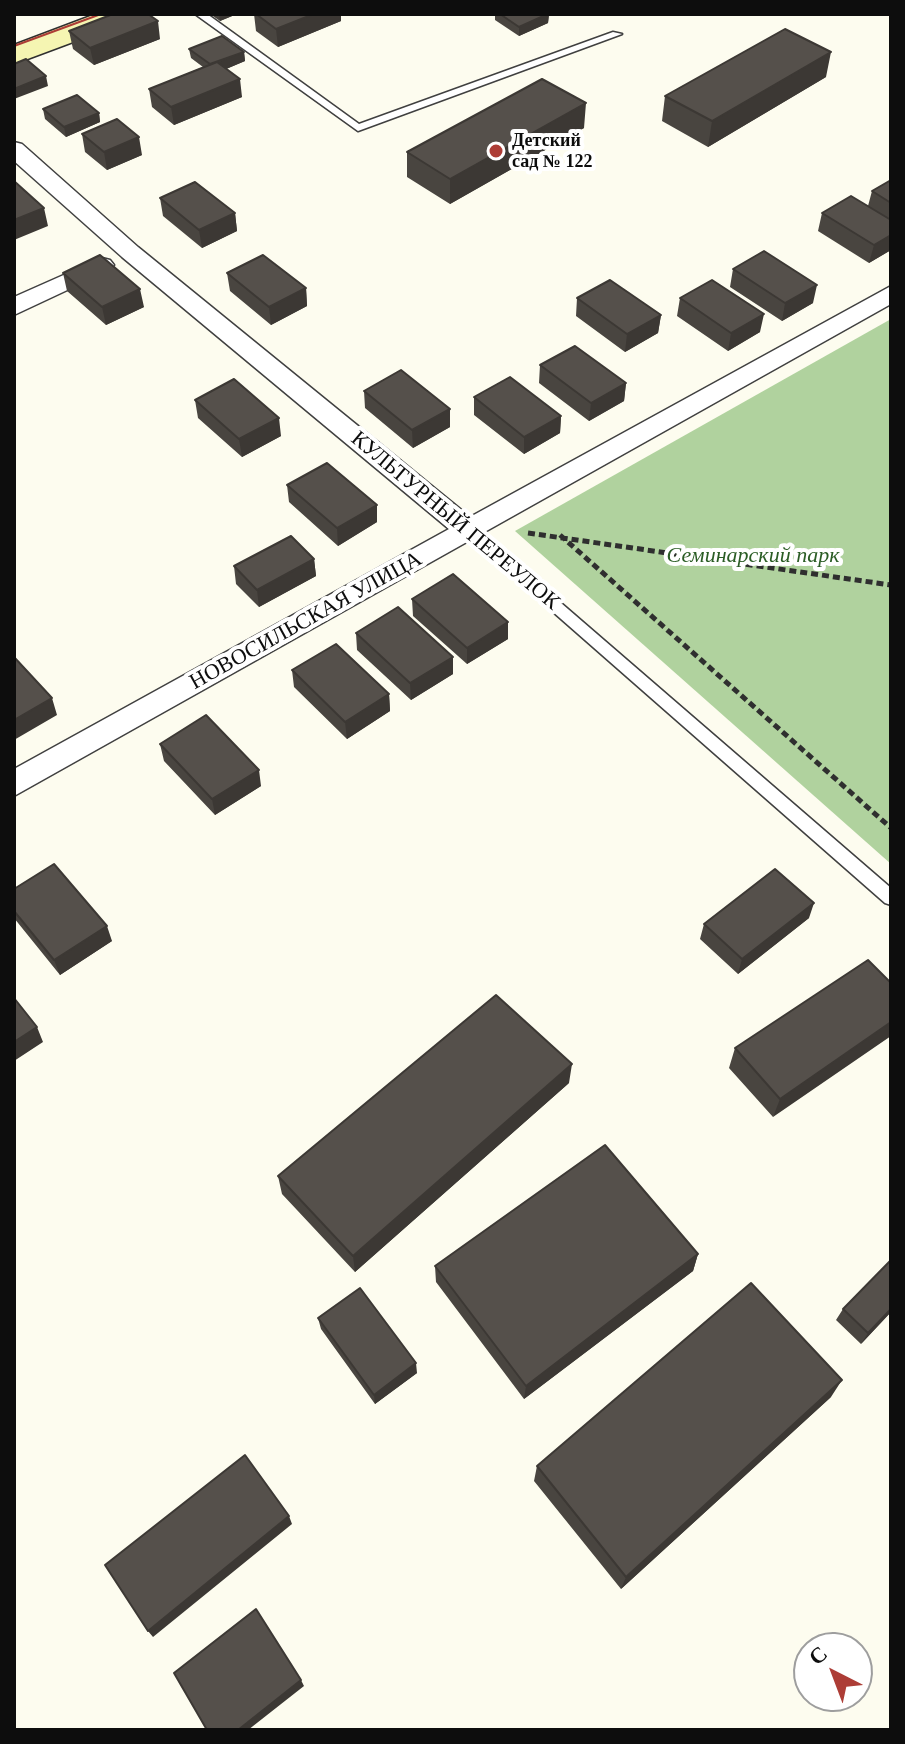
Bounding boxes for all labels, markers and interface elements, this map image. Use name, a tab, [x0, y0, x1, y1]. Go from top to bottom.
place label: Детский сад № 122	[512, 130, 592, 172]
marker: Детский сад № 122	[487, 142, 505, 160]
street label: КУЛЬТУРНЫЙ ПЕРЕУЛОК	[345, 426, 565, 616]
park label: Семинарский парк	[667, 543, 839, 569]
street label: НОВОСИЛЬСКАЯ УЛИЦА	[185, 546, 427, 696]
north arrow	[793, 1632, 873, 1712]
text: С	[804, 1641, 832, 1670]

